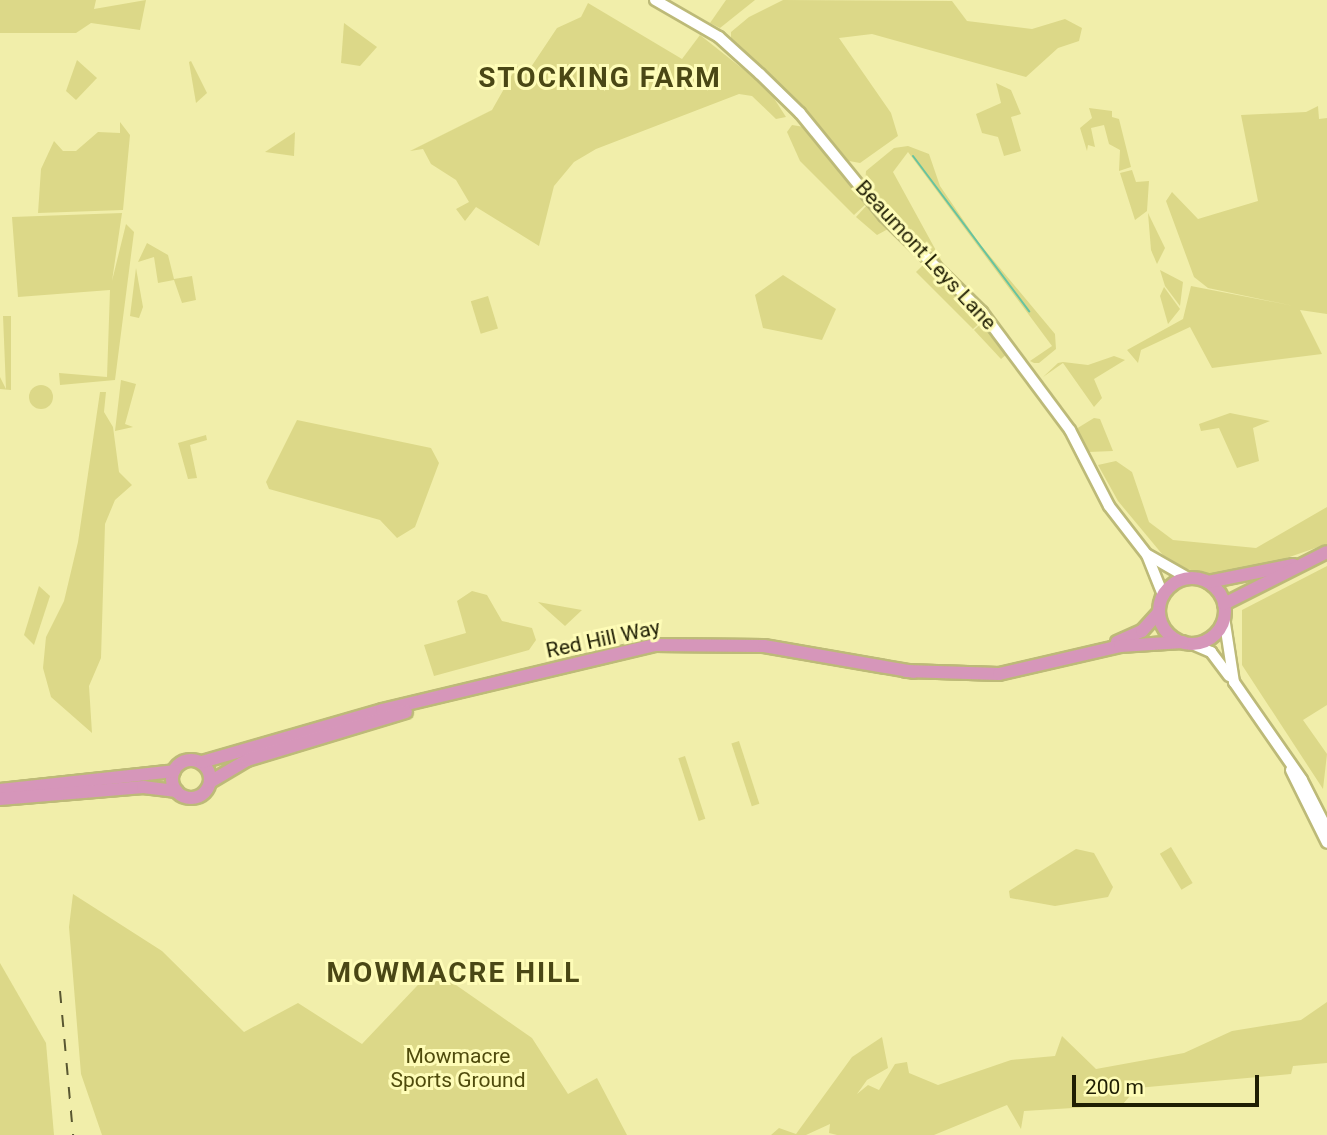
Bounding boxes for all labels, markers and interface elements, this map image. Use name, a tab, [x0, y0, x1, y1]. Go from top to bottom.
district label: STOCKING FARM	[480, 61, 720, 95]
street label: Beaumont Leys Lane	[850, 175, 1002, 335]
street label: Red Hill Way	[544, 615, 662, 663]
district label: MOWMACRE HILL	[328, 956, 580, 990]
park label: Mowmacre Sports Ground	[391, 1043, 525, 1093]
scale bar	[1075, 1062, 1262, 1106]
text: 200 m	[1085, 1075, 1144, 1099]

